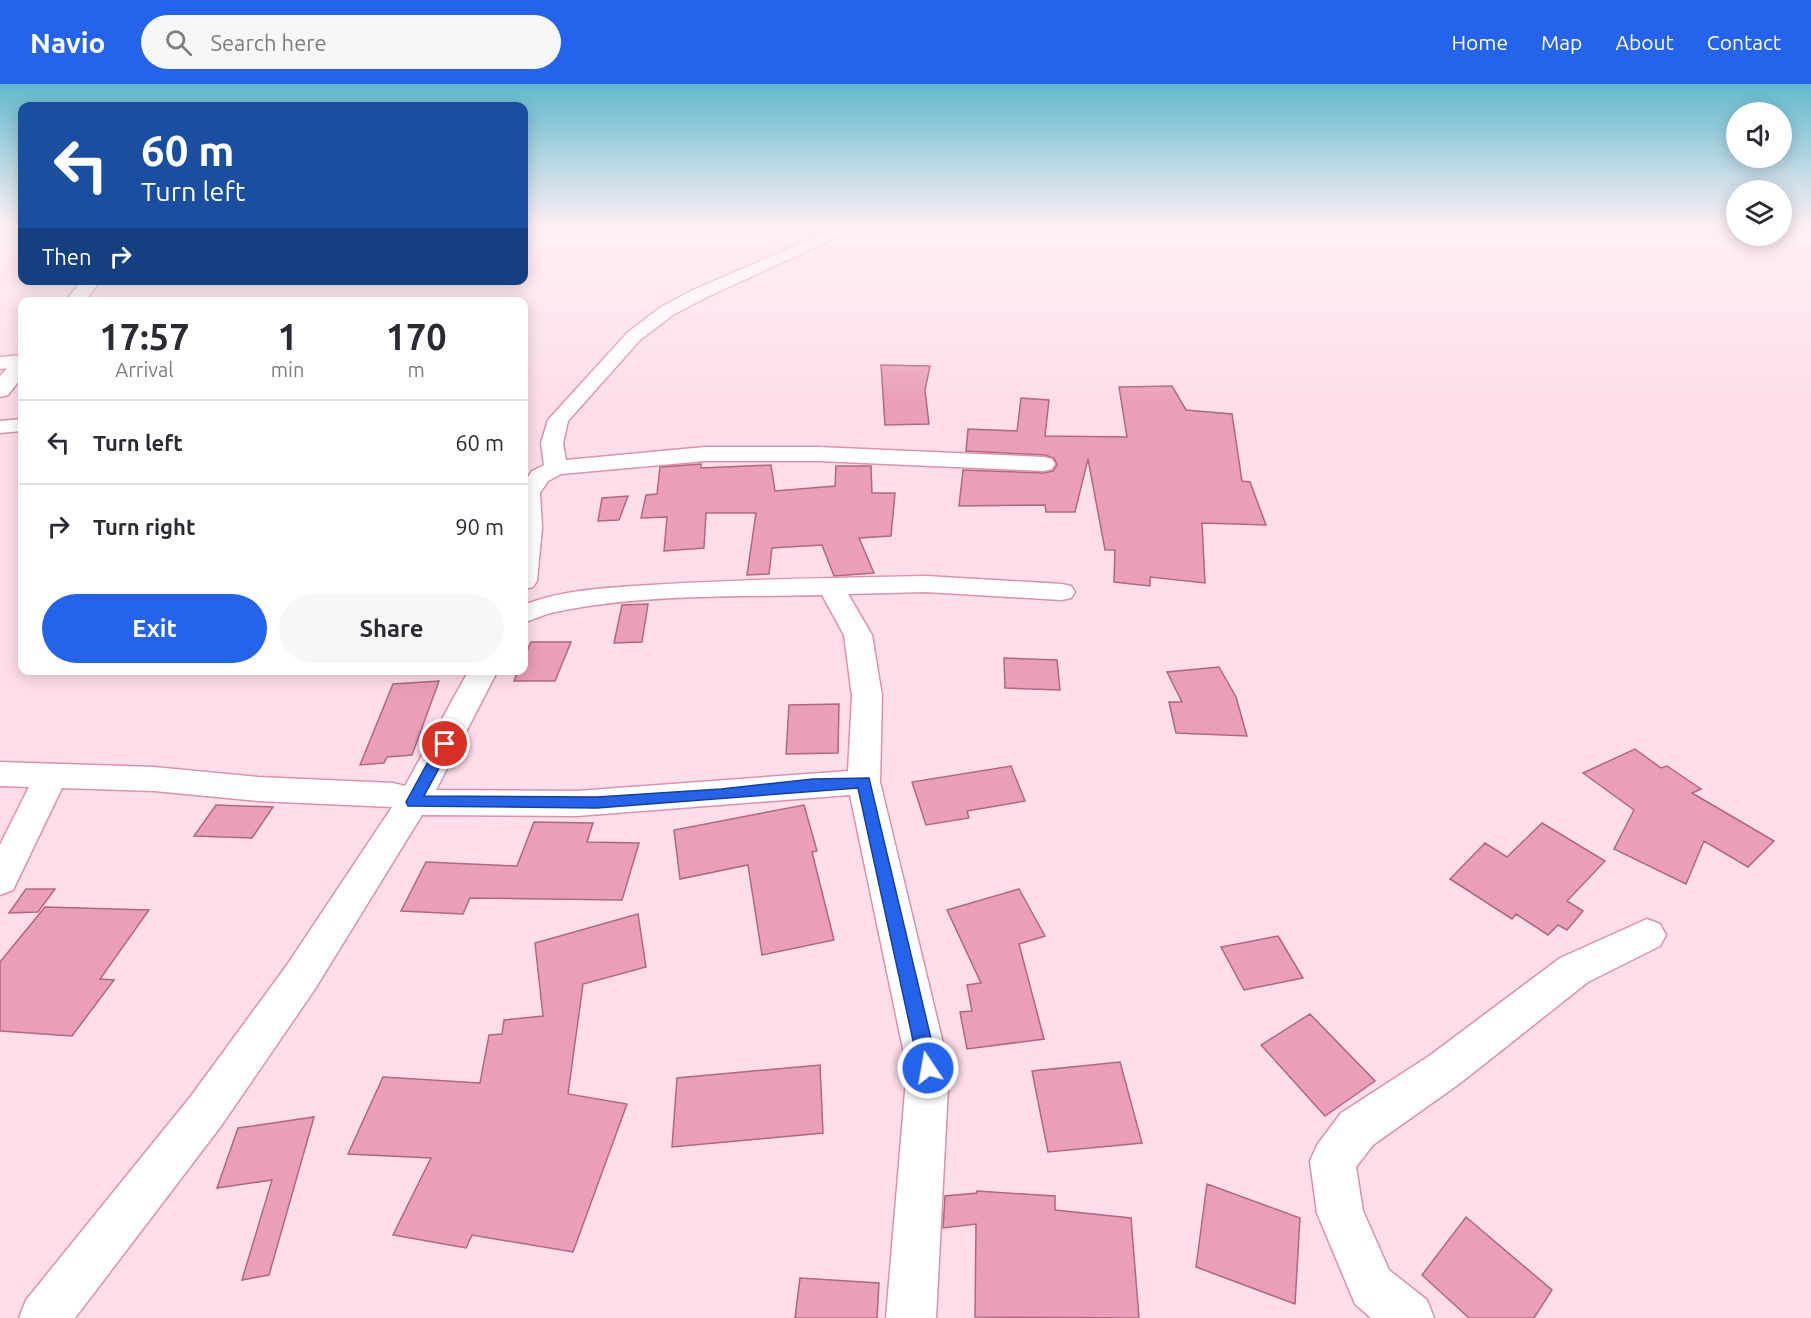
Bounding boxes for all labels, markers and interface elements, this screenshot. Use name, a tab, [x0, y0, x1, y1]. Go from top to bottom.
search box	[141, 15, 561, 69]
icon: search	[162, 26, 195, 59]
text: Navio	[30, 27, 105, 58]
text: Search here	[210, 30, 327, 55]
text: Home	[1451, 30, 1508, 54]
text: Map	[1541, 30, 1582, 54]
text: About	[1615, 30, 1674, 54]
text: Contact	[1707, 30, 1781, 54]
map controls	[1726, 102, 1792, 246]
button: sound	[1726, 102, 1792, 168]
icon: left	[42, 126, 120, 204]
text: 60 m	[141, 127, 235, 174]
text: Turn left	[141, 176, 245, 206]
button: layers	[1726, 180, 1792, 246]
icon: right	[104, 240, 137, 273]
text: Then	[42, 244, 92, 269]
text: 17:57	[99, 316, 189, 357]
text: 1	[277, 316, 298, 357]
text: 170	[386, 316, 447, 357]
text: Arrival	[115, 358, 174, 381]
text: min	[271, 358, 304, 381]
text: m	[408, 358, 425, 381]
icon: left	[42, 426, 75, 459]
text: Turn left	[93, 430, 183, 455]
text: 60 m	[455, 430, 504, 455]
icon: right	[42, 510, 75, 543]
text: Turn right	[93, 514, 195, 539]
text: 90 m	[455, 514, 504, 539]
button: Exit	[42, 594, 267, 663]
button: Share	[279, 594, 504, 663]
pin	[419, 718, 470, 769]
icon: arrive	[428, 727, 461, 760]
position arrow	[896, 1036, 960, 1100]

